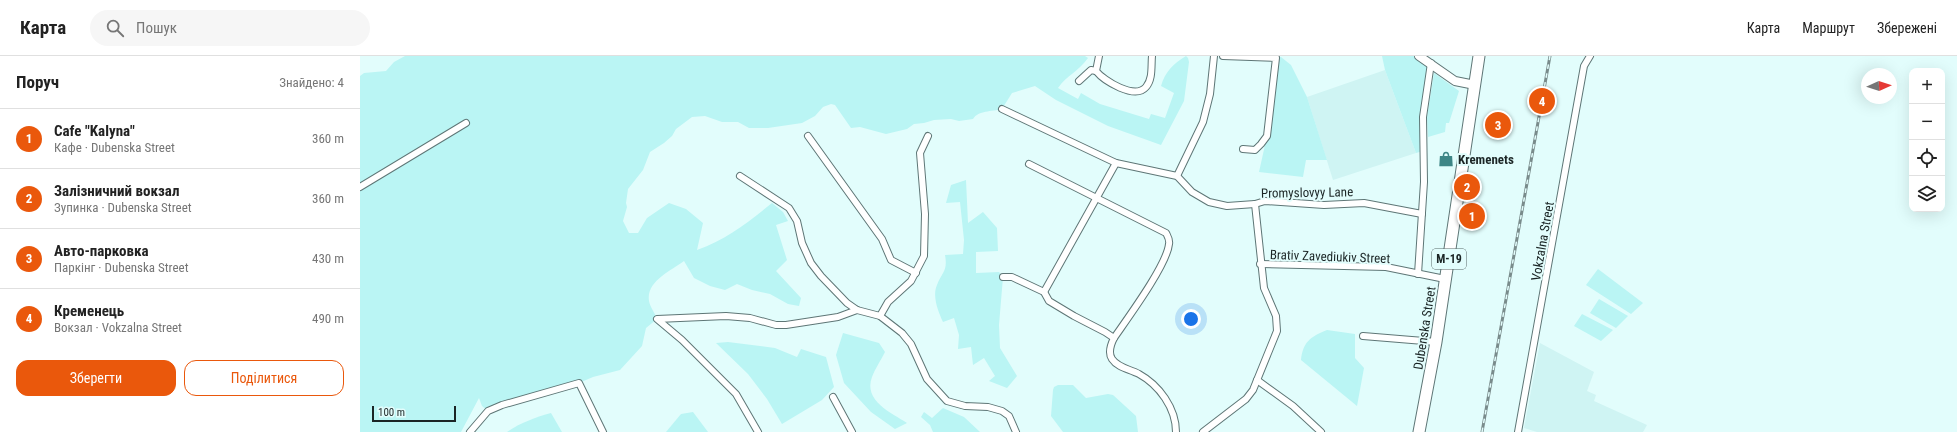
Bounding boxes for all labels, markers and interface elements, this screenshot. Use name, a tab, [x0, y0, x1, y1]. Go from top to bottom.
search box	[90, 10, 370, 46]
text: Карта	[20, 16, 66, 39]
icon: search	[104, 17, 126, 39]
text: Пошук	[136, 19, 177, 37]
text: Карта	[1747, 20, 1780, 36]
text: Маршрут	[1802, 20, 1855, 36]
text: Збережені	[1877, 20, 1937, 36]
north arrow	[1861, 68, 1897, 104]
map controls	[1909, 68, 1945, 212]
button: +	[1909, 68, 1945, 104]
text: Поруч	[16, 72, 59, 92]
text: Знайдено: 4	[279, 75, 344, 90]
pin: 4	[1529, 86, 1555, 116]
button: −	[1909, 104, 1945, 140]
pin: 3	[1485, 110, 1511, 140]
text: Cafe "Kalyna"	[54, 122, 135, 140]
text: 1	[26, 131, 32, 146]
text: 360 m	[312, 131, 344, 146]
text: Кафе · Dubenska Street	[54, 140, 175, 155]
button: locate	[1909, 140, 1945, 176]
shop icon: Kremenets	[1437, 150, 1455, 168]
place label: Kremenets	[1458, 152, 1514, 167]
pin: 2	[1454, 172, 1480, 202]
button: layers	[1909, 176, 1945, 212]
text: Залізничний вокзал	[54, 182, 179, 200]
street label: Promyslovyy Lane	[1261, 184, 1353, 201]
text: 2	[26, 191, 32, 206]
text: 360 m	[312, 191, 344, 206]
text: Зупинка · Dubenska Street	[54, 200, 192, 215]
street label: Vokzalna Street	[1528, 200, 1557, 282]
pin: 1	[1459, 201, 1485, 231]
text: Авто-парковка	[54, 242, 149, 260]
street label: Brativ Zavediukiv Street	[1270, 247, 1391, 266]
road number: М-19	[1432, 249, 1466, 269]
text: 3	[26, 251, 32, 266]
text: 430 m	[312, 251, 344, 266]
text: Паркінг · Dubenska Street	[54, 260, 188, 275]
street label: Dubenska Street	[1411, 285, 1438, 371]
text: Кременець	[54, 302, 124, 320]
your location	[1181, 309, 1201, 329]
text: 4	[26, 311, 32, 326]
text: 490 m	[312, 311, 344, 326]
text: Вокзал · Vokzalna Street	[54, 320, 182, 335]
button: Зберегти	[16, 360, 176, 396]
button: Поділитися	[184, 360, 344, 396]
scale bar	[372, 404, 456, 423]
text: 100 m	[378, 406, 405, 419]

